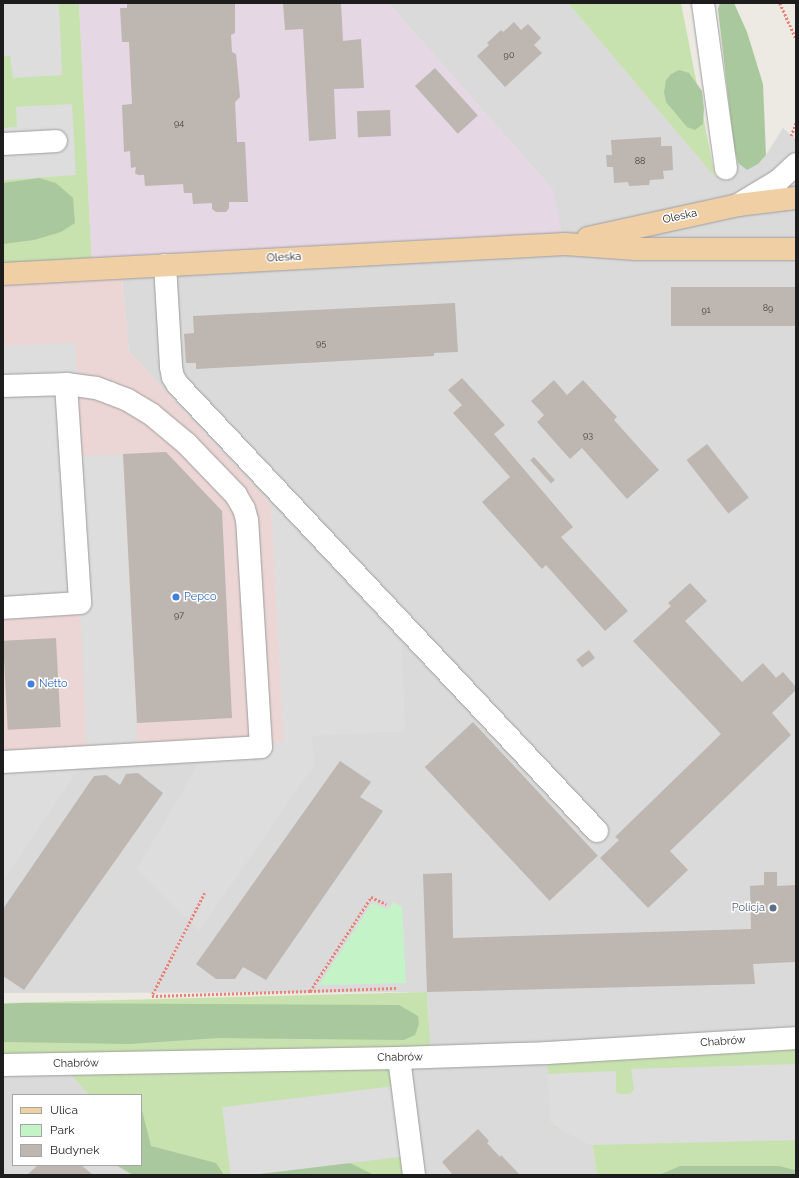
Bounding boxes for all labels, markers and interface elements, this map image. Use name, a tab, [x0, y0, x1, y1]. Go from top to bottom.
house number: 90	[504, 50, 514, 60]
house number: 94	[174, 118, 184, 128]
house number: 88	[635, 156, 645, 166]
street label: Oleska	[662, 207, 698, 227]
street label: Oleska	[266, 250, 302, 266]
house number: 89	[763, 303, 773, 313]
house number: 91	[701, 305, 711, 315]
house number: 95	[316, 338, 326, 348]
house number: 93	[583, 430, 593, 440]
place label: Pepco	[184, 590, 217, 604]
marker: Pepco	[171, 592, 181, 602]
house number: 97	[174, 610, 184, 620]
place label: Netto	[39, 677, 68, 691]
marker: Netto	[26, 679, 36, 689]
place label: Policja	[732, 901, 765, 915]
marker: Policja	[768, 903, 778, 913]
street label: Chabrów	[700, 1034, 746, 1050]
street label: Chabrów	[377, 1051, 423, 1065]
street label: Chabrów	[53, 1057, 99, 1071]
legend	[12, 1094, 142, 1166]
text: Ulica	[50, 1103, 78, 1117]
text: Park	[50, 1123, 75, 1137]
text: Budynek	[50, 1143, 100, 1157]

